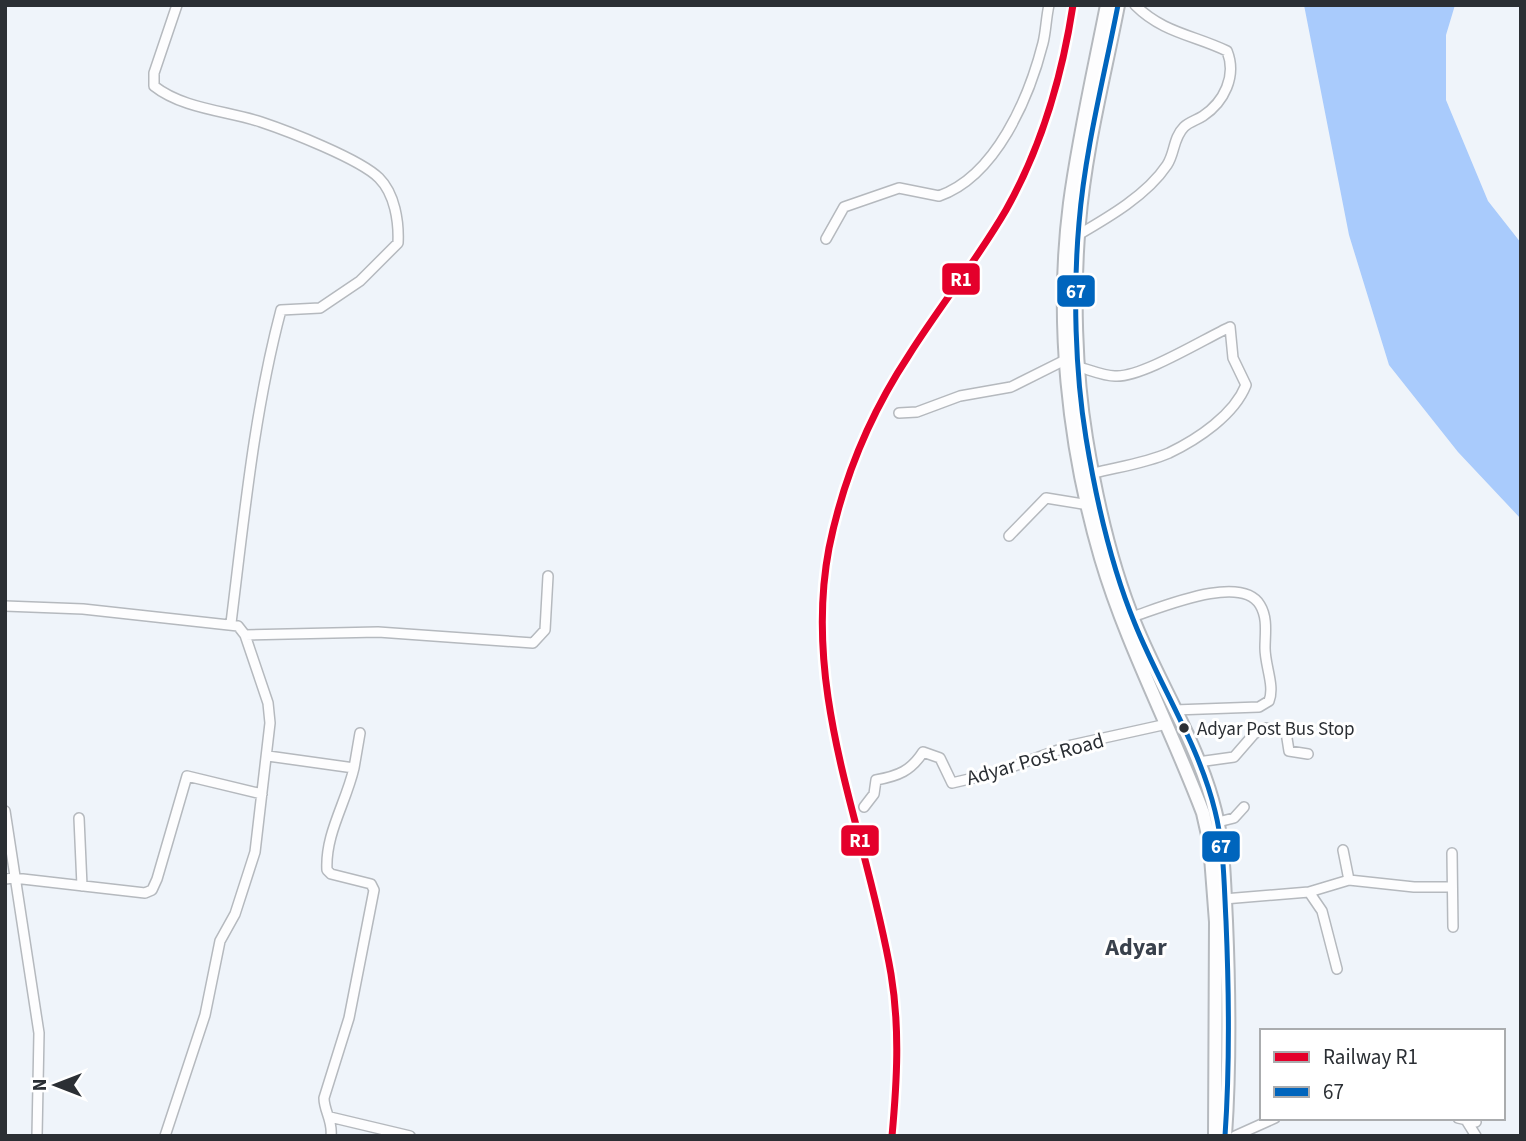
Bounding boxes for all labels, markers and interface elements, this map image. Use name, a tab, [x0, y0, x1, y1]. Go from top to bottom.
line badge: R1	[941, 262, 981, 296]
text: R1	[950, 267, 972, 294]
line badge: 67	[1056, 274, 1096, 308]
text: 67	[1066, 279, 1086, 306]
place label: Adyar Post Bus Stop	[1197, 716, 1355, 743]
marker: Adyar Post Bus Stop	[1177, 721, 1191, 735]
street label: Adyar Post Road	[963, 725, 1107, 793]
line badge: R1	[840, 824, 880, 857]
text: R1	[849, 828, 871, 855]
line badge: 67	[1201, 830, 1241, 863]
text: 67	[1211, 834, 1231, 861]
district label: Adyar	[1104, 930, 1167, 965]
legend	[1260, 1029, 1505, 1120]
text: Railway R1	[1323, 1042, 1418, 1072]
north arrow	[21, 1050, 91, 1120]
text: 67	[1323, 1077, 1344, 1107]
text: N	[27, 1079, 54, 1091]

